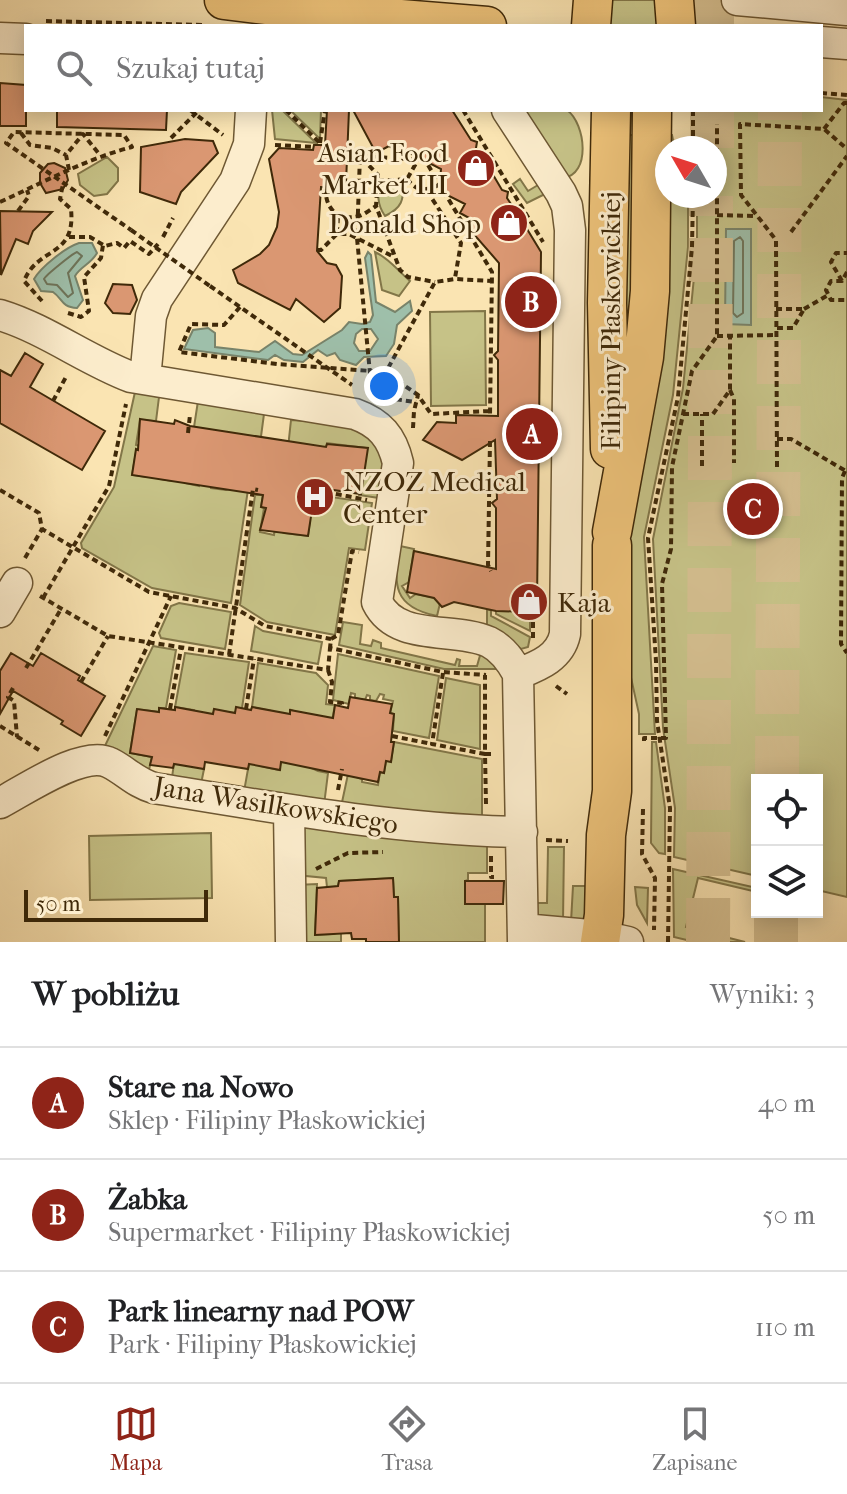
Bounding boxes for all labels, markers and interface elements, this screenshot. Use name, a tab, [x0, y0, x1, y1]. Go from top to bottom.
search box	[24, 24, 823, 112]
icon: search	[52, 46, 96, 90]
text: Szukaj tutaj	[116, 51, 265, 86]
place label: Asian Food Market III	[316, 136, 449, 201]
north arrow	[655, 136, 727, 208]
shop icon: Asian Food Market III	[455, 147, 497, 189]
street label: Filipiny Płaskowickiej	[594, 191, 627, 451]
shop icon: Donald Shop	[488, 202, 530, 244]
place label: Donald Shop	[328, 207, 481, 240]
pin: B	[505, 272, 557, 332]
your location	[364, 366, 404, 406]
pin: A	[506, 404, 558, 464]
place label: NZOZ Medical Center	[343, 465, 526, 530]
hospital icon: NZOZ Medical Center	[294, 476, 336, 518]
pin: C	[727, 479, 779, 539]
shop icon: Kaja	[508, 581, 550, 623]
place label: Kaja	[557, 586, 612, 619]
street label: Jana Wasilkowskiego	[149, 769, 401, 841]
map controls	[751, 774, 823, 918]
button: locate	[751, 774, 823, 846]
button: layers	[751, 846, 823, 918]
scale bar	[24, 886, 208, 922]
text: 50 m	[36, 891, 81, 917]
text: W pobliżu	[32, 974, 179, 1014]
text: Wyniki: 3	[710, 979, 815, 1010]
text: Stare na Nowo	[108, 1070, 293, 1105]
text: A	[50, 1088, 66, 1119]
text: 40 m	[758, 1088, 815, 1119]
text: Sklep · Filipiny Płaskowickiej	[108, 1105, 426, 1136]
text: Żabka	[108, 1182, 187, 1217]
text: B	[50, 1200, 66, 1231]
text: 50 m	[762, 1200, 815, 1231]
text: Supermarket · Filipiny Płaskowickiej	[108, 1217, 511, 1248]
text: Park linearny nad POW	[108, 1294, 413, 1329]
text: C	[49, 1312, 67, 1343]
text: 110 m	[755, 1312, 815, 1343]
text: Park · Filipiny Płaskowickiej	[108, 1329, 417, 1360]
tab: Mapa	[110, 1402, 162, 1476]
tab: Trasa	[382, 1402, 433, 1476]
tab: Zapisane	[652, 1402, 737, 1476]

